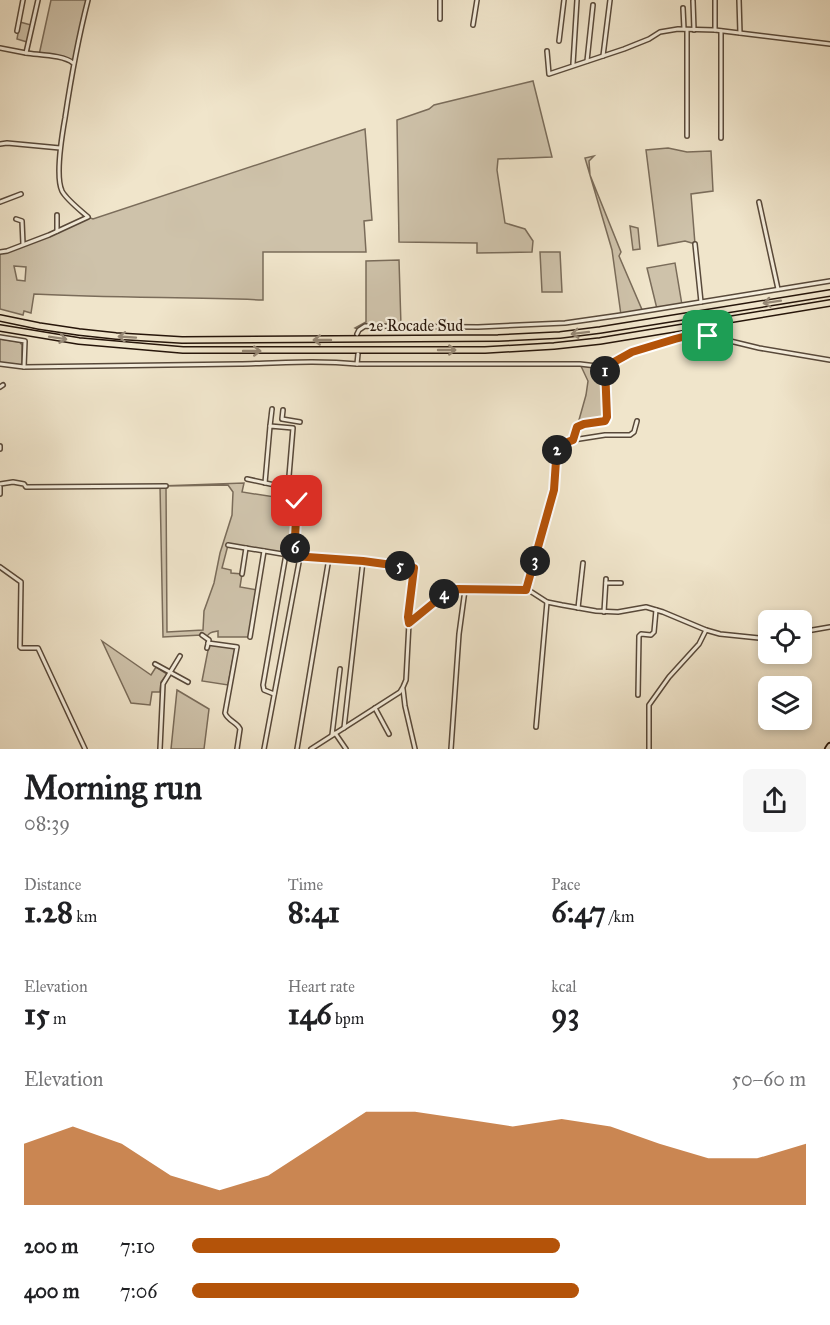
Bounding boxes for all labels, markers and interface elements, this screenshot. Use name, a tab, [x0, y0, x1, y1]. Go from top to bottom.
one-way arrow	[763, 297, 783, 308]
pin	[682, 310, 733, 361]
street label: 2e Rocade Sud	[369, 316, 463, 335]
icon: arrive	[691, 319, 724, 352]
one-way arrow	[570, 328, 590, 339]
one-way arrow	[118, 331, 138, 342]
one-way arrow	[47, 333, 67, 344]
one-way arrow	[312, 334, 332, 346]
one-way arrow	[436, 344, 456, 356]
one-way arrow	[241, 345, 261, 357]
pin: 1	[590, 356, 620, 386]
text: 1	[602, 361, 608, 380]
pin: 2	[542, 435, 572, 465]
text: 2	[553, 440, 561, 459]
pin	[271, 475, 322, 526]
icon: check	[280, 484, 313, 517]
pin: 6	[280, 533, 310, 563]
text: 6	[291, 538, 299, 557]
pin: 3	[520, 546, 550, 576]
pin: 5	[385, 551, 415, 581]
text: 3	[532, 551, 538, 570]
text: 5	[396, 556, 404, 575]
pin: 4	[429, 579, 459, 609]
text: 4	[440, 584, 448, 603]
map controls	[758, 610, 812, 730]
button: locate	[758, 610, 812, 664]
button: layers	[758, 676, 812, 730]
text: Morning run	[24, 768, 202, 808]
button: share	[743, 769, 806, 832]
text: 08:39	[24, 811, 70, 835]
text: Distance	[24, 875, 81, 894]
text: Time	[288, 875, 323, 894]
text: Pace	[551, 875, 580, 894]
text: 1.28	[24, 894, 73, 930]
text: 8:41	[288, 894, 340, 930]
text: 6:47	[551, 894, 606, 930]
text: km	[73, 907, 97, 926]
text: /km	[606, 907, 634, 926]
text: Elevation	[24, 977, 88, 996]
text: Heart rate	[288, 977, 355, 996]
text: kcal	[551, 977, 576, 996]
text: 15	[24, 996, 50, 1032]
text: 146	[288, 996, 332, 1032]
text: 93	[551, 996, 579, 1032]
text: m	[50, 1009, 66, 1028]
text: bpm	[332, 1009, 364, 1028]
text: Elevation	[24, 1067, 103, 1091]
text: 50–60 m	[732, 1067, 806, 1091]
text: 200 m	[24, 1234, 78, 1258]
text: 7:10	[120, 1234, 155, 1258]
text: 400 m	[24, 1279, 80, 1303]
text: 7:06	[120, 1279, 158, 1303]

